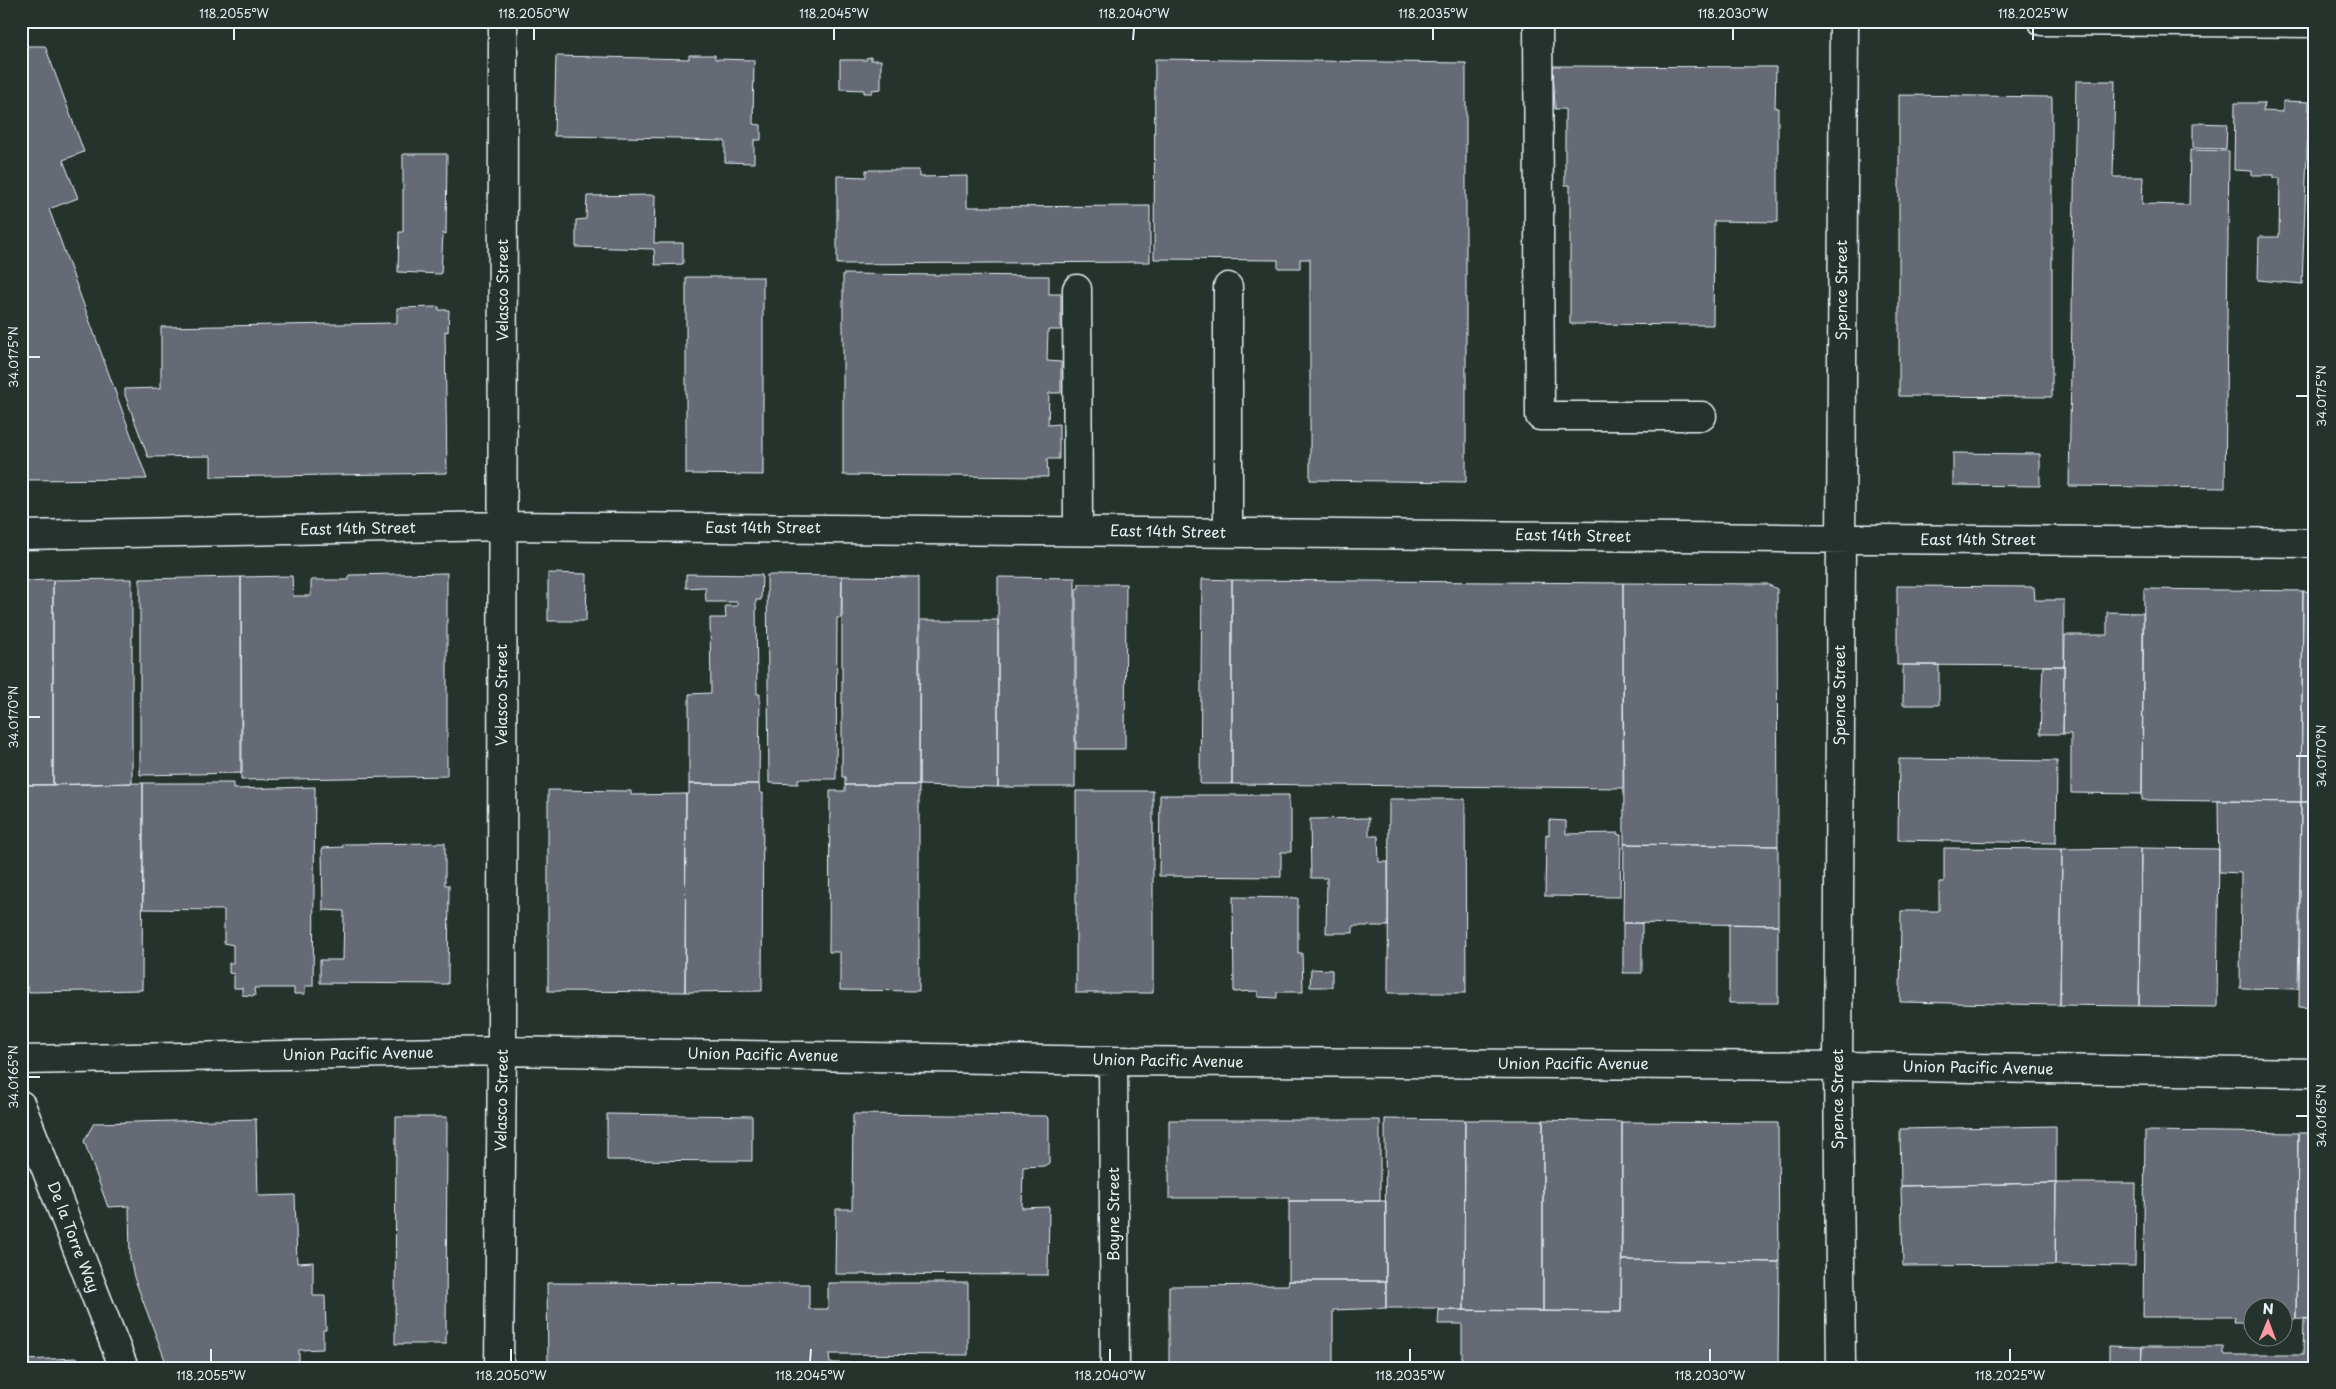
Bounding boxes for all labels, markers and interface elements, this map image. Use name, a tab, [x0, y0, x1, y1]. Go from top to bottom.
text: 118.2055°W	[199, 4, 270, 22]
text: 118.2050°W	[498, 4, 570, 22]
text: 118.2045°W	[799, 4, 870, 22]
text: 118.2040°W	[1098, 4, 1170, 22]
text: 118.2035°W	[1398, 4, 1468, 22]
text: 118.2030°W	[1698, 4, 1769, 22]
text: 118.2025°W	[1998, 4, 2069, 22]
street label: Velasco Street	[490, 239, 513, 341]
street label: Spence Street	[1829, 240, 1852, 340]
text: 34.0175°N	[4, 326, 22, 388]
text: 34.0175°N	[2312, 365, 2330, 427]
street label: East 14th Street	[300, 515, 416, 540]
street label: East 14th Street	[705, 515, 821, 538]
street label: East 14th Street	[1110, 518, 1226, 543]
street label: East 14th Street	[1515, 522, 1631, 547]
street label: East 14th Street	[1920, 527, 2036, 550]
street label: Velasco Street	[489, 644, 512, 746]
street label: Spence Street	[1827, 645, 1850, 745]
text: 34.0170°N	[4, 685, 22, 749]
text: 34.0170°N	[2312, 724, 2330, 788]
street label: Union Pacific Avenue	[282, 1040, 434, 1065]
street label: Union Pacific Avenue	[687, 1041, 839, 1066]
text: 34.0165°N	[4, 1045, 22, 1109]
street label: Union Pacific Avenue	[1092, 1047, 1244, 1072]
street label: Velasco Street	[488, 1049, 513, 1151]
street label: Spence Street	[1825, 1049, 1848, 1149]
street label: Union Pacific Avenue	[1497, 1051, 1649, 1074]
street label: Union Pacific Avenue	[1902, 1054, 2054, 1079]
text: 34.0165°N	[2312, 1084, 2330, 1148]
street label: Boyne Street	[1101, 1167, 1124, 1261]
street label: De la Torre Way	[43, 1177, 106, 1296]
north arrow	[2244, 1296, 2294, 1346]
text: N	[2263, 1298, 2274, 1319]
text: 118.2055°W	[176, 1366, 247, 1384]
text: 118.2050°W	[475, 1366, 547, 1384]
text: 118.2045°W	[775, 1366, 846, 1384]
text: 118.2040°W	[1074, 1366, 1146, 1384]
text: 118.2035°W	[1375, 1366, 1445, 1384]
text: 118.2030°W	[1675, 1366, 1746, 1384]
text: 118.2025°W	[1975, 1366, 2046, 1384]

